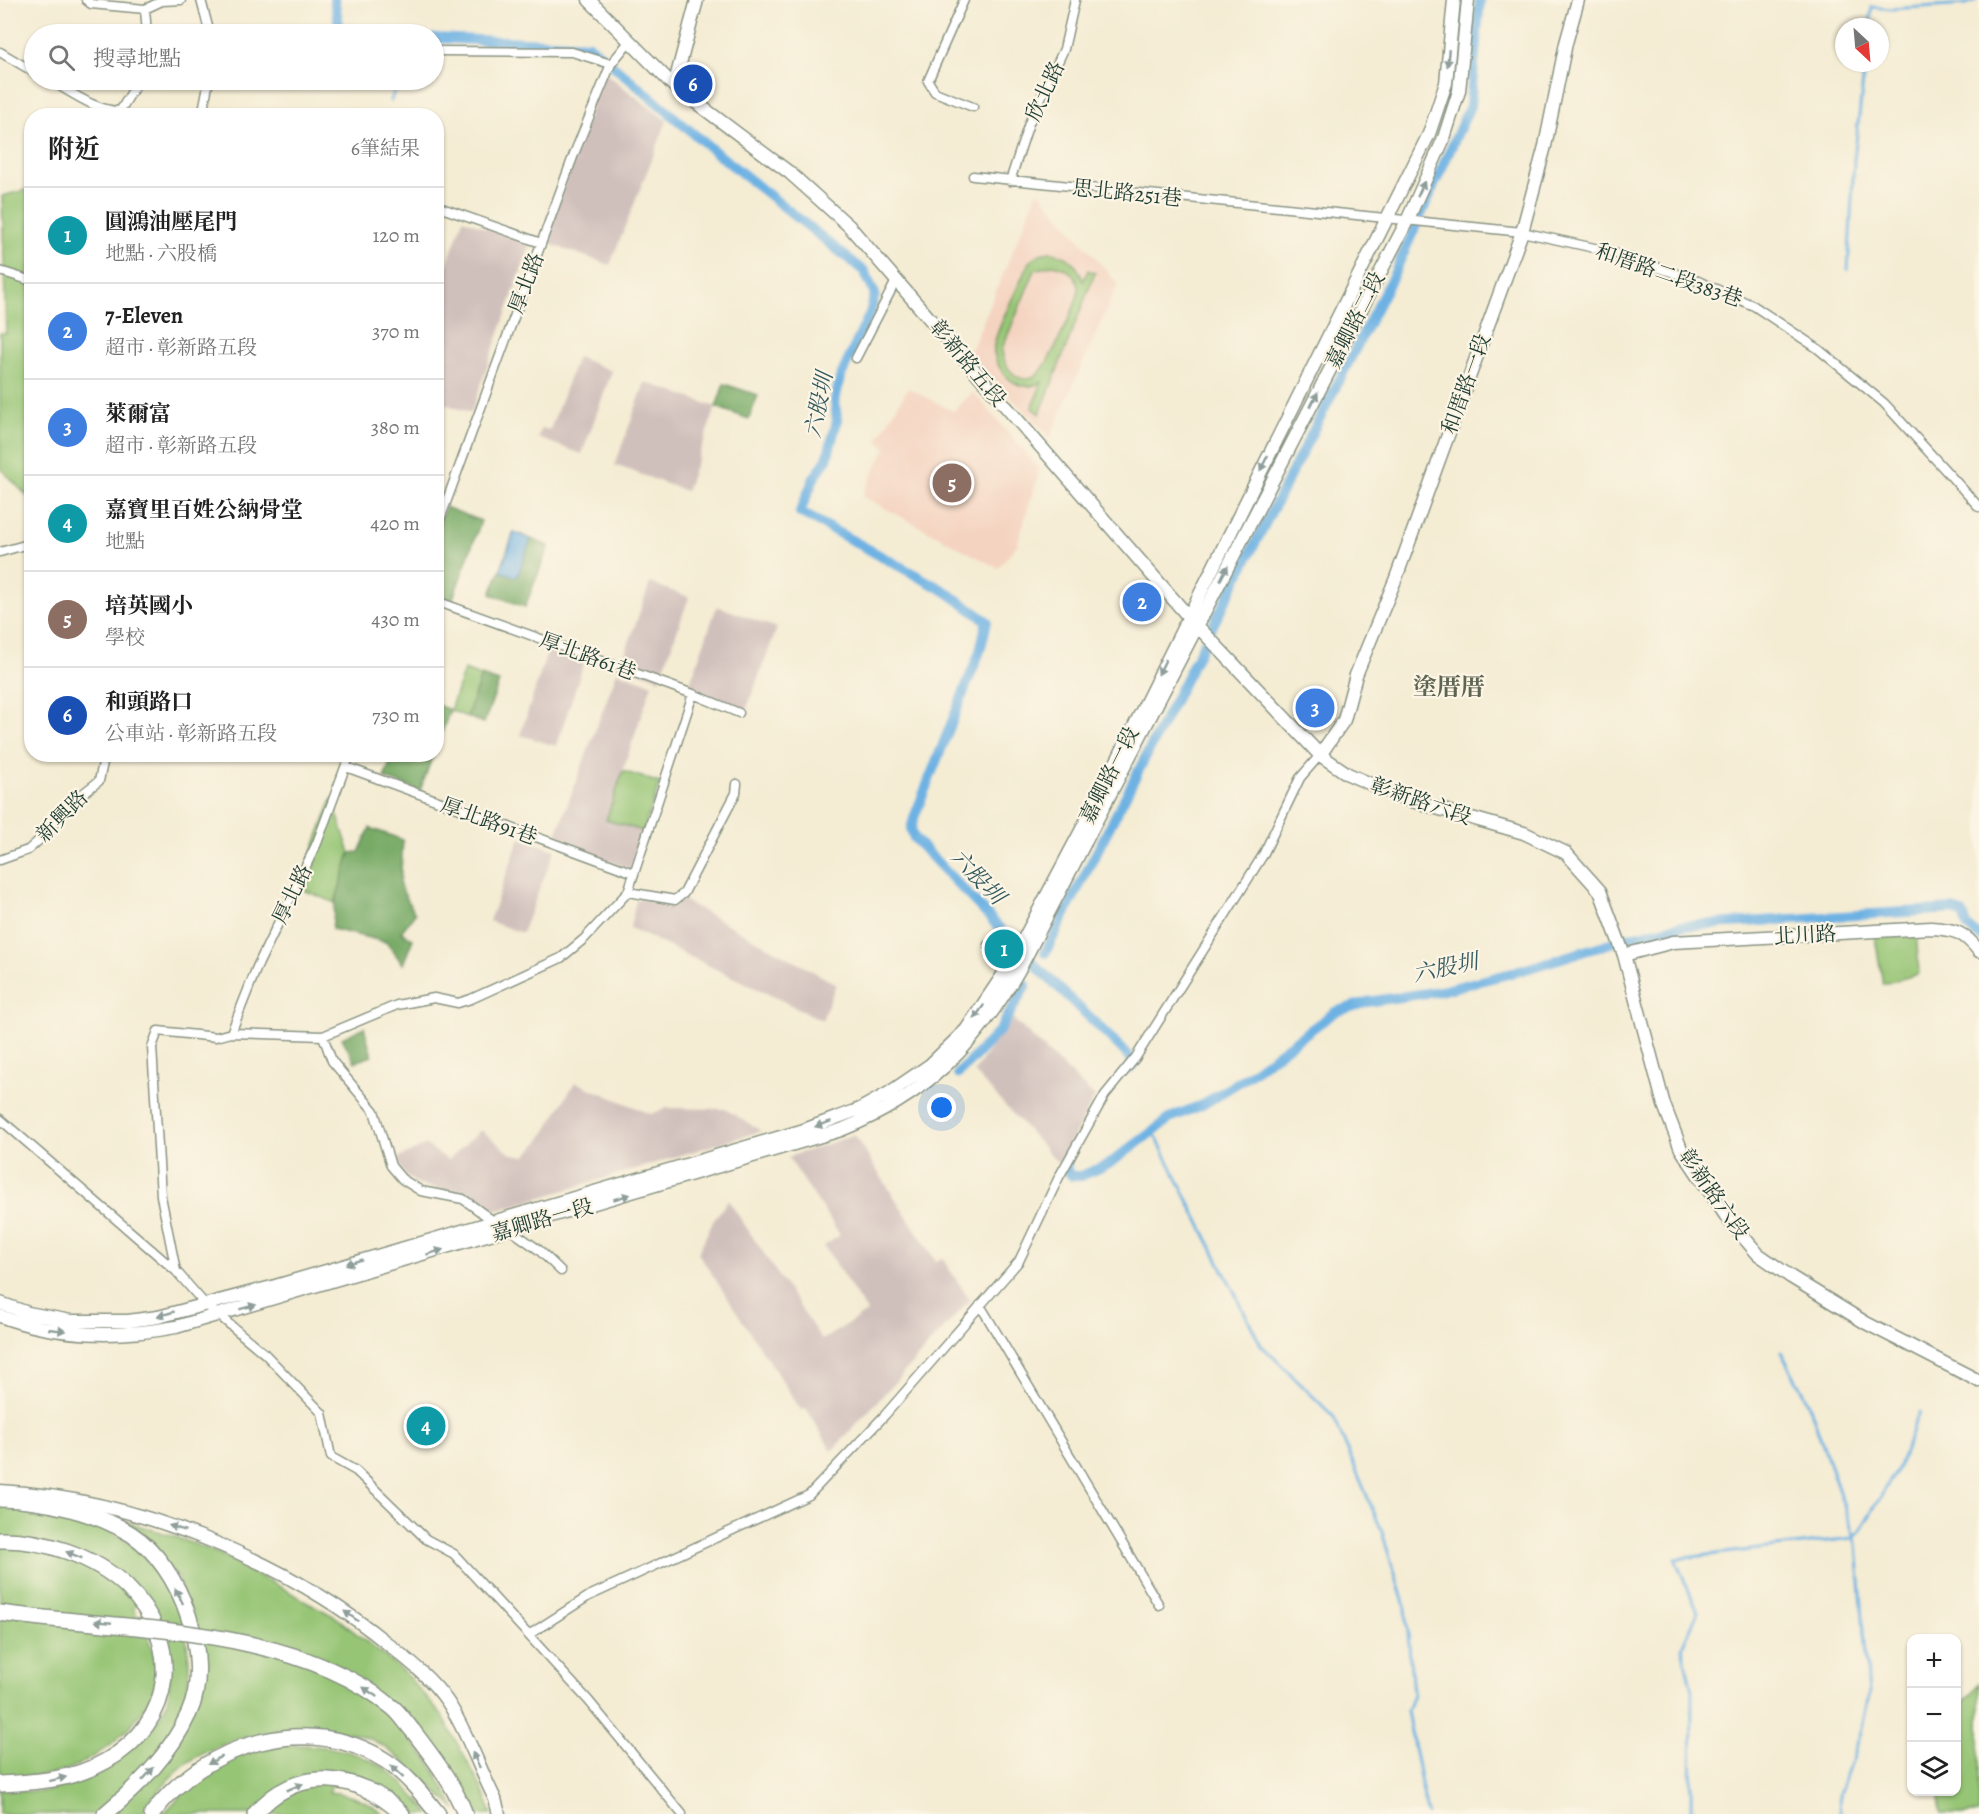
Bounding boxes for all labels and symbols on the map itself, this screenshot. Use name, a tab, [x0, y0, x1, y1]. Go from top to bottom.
north arrow	[1835, 18, 1889, 72]
one-way arrow	[1443, 49, 1453, 68]
street label: 欣北路	[1019, 57, 1071, 125]
pin: 6	[674, 62, 712, 106]
street label: 思北路251巷	[1071, 173, 1183, 213]
one-way arrow	[1417, 180, 1427, 198]
street label: 和厝路二段383巷	[1592, 237, 1746, 313]
street label: 厚北路	[502, 249, 550, 317]
street label: 嘉卿路二段	[1319, 267, 1391, 373]
street label: 彰新路五段	[924, 314, 1012, 412]
street label: 和厝路一段	[1435, 330, 1497, 438]
water label: 六股圳	[798, 366, 841, 440]
one-way arrow	[1309, 392, 1319, 409]
one-way arrow	[1259, 455, 1268, 472]
pin: 5	[932, 460, 972, 506]
one-way arrow	[1219, 565, 1229, 582]
pin: 2	[1122, 580, 1162, 624]
street label: 厚北路61巷	[536, 626, 640, 686]
one-way arrow	[1157, 659, 1166, 676]
district label: 塗厝厝	[1413, 671, 1485, 703]
pin: 3	[1296, 686, 1334, 730]
street label: 嘉卿路一段	[1073, 722, 1145, 828]
street label: 彰新路六段	[1367, 771, 1475, 831]
street label: 新興路	[30, 784, 94, 848]
street label: 厚北路91巷	[437, 791, 541, 851]
water label: 六股圳	[944, 843, 1014, 914]
street label: 厚北路	[266, 860, 318, 928]
street label: 北川路	[1773, 919, 1837, 951]
pin: 1	[984, 926, 1024, 972]
water label: 六股圳	[1410, 946, 1485, 990]
one-way arrow	[973, 1004, 985, 1020]
your location	[927, 1093, 956, 1122]
one-way arrow	[814, 1119, 832, 1129]
street label: 彰新路六段	[1672, 1143, 1756, 1245]
street label: 嘉卿路一段	[488, 1192, 596, 1248]
one-way arrow	[613, 1192, 631, 1201]
one-way arrow	[426, 1247, 444, 1256]
one-way arrow	[345, 1258, 363, 1267]
one-way arrow	[239, 1302, 257, 1311]
one-way arrow	[157, 1310, 175, 1319]
one-way arrow	[47, 1325, 66, 1335]
pin: 4	[406, 1404, 446, 1448]
one-way arrow	[168, 1523, 186, 1532]
one-way arrow	[65, 1550, 83, 1560]
one-way arrow	[174, 1587, 184, 1604]
one-way arrow	[343, 1610, 359, 1622]
one-way arrow	[93, 1617, 112, 1627]
one-way arrow	[362, 1687, 378, 1698]
one-way arrow	[471, 1752, 480, 1769]
one-way arrow	[207, 1754, 223, 1765]
one-way arrow	[390, 1765, 405, 1779]
one-way arrow	[141, 1767, 154, 1782]
one-way arrow	[49, 1773, 67, 1783]
one-way arrow	[286, 1782, 304, 1792]

